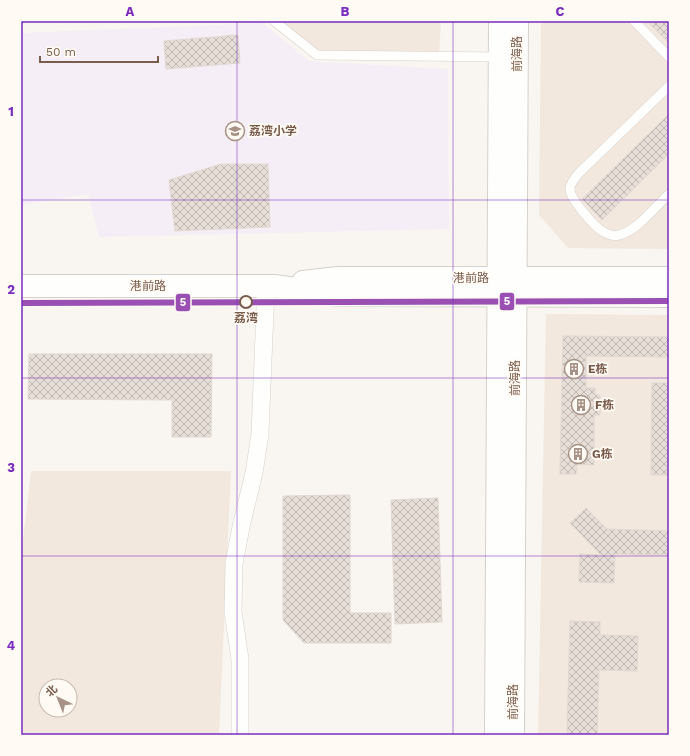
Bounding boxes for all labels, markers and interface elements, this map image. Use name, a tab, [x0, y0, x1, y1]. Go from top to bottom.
text: A	[126, 4, 135, 19]
text: B	[341, 4, 350, 19]
text: C	[556, 4, 565, 19]
street label: 前海路	[510, 36, 524, 72]
scale bar	[40, 38, 158, 64]
text: 50 m	[46, 45, 76, 59]
text: 1	[8, 104, 14, 119]
school or university icon: 荔湾小学	[224, 120, 246, 142]
place label: 荔湾小学	[249, 124, 297, 138]
street label: 港前路	[453, 271, 489, 285]
street label: 港前路	[130, 279, 166, 293]
text: 2	[7, 282, 15, 297]
line badge: 5	[499, 292, 515, 311]
line badge: 5	[175, 293, 191, 312]
marker: 荔湾	[239, 295, 253, 309]
text: 5	[504, 295, 510, 308]
text: 5	[180, 296, 186, 309]
place label: 荔湾	[234, 311, 258, 325]
building icon: E栋	[563, 358, 585, 380]
street label: 前海路	[508, 360, 522, 396]
place label: E栋	[588, 362, 608, 376]
building icon: F栋	[570, 394, 592, 416]
place label: F栋	[595, 398, 614, 412]
building icon: G栋	[567, 443, 589, 465]
place label: G栋	[592, 447, 613, 461]
text: 3	[7, 460, 15, 475]
text: 4	[7, 638, 16, 653]
north arrow	[38, 678, 78, 718]
text: 北	[43, 683, 60, 700]
street label: 前海路	[506, 684, 520, 720]

